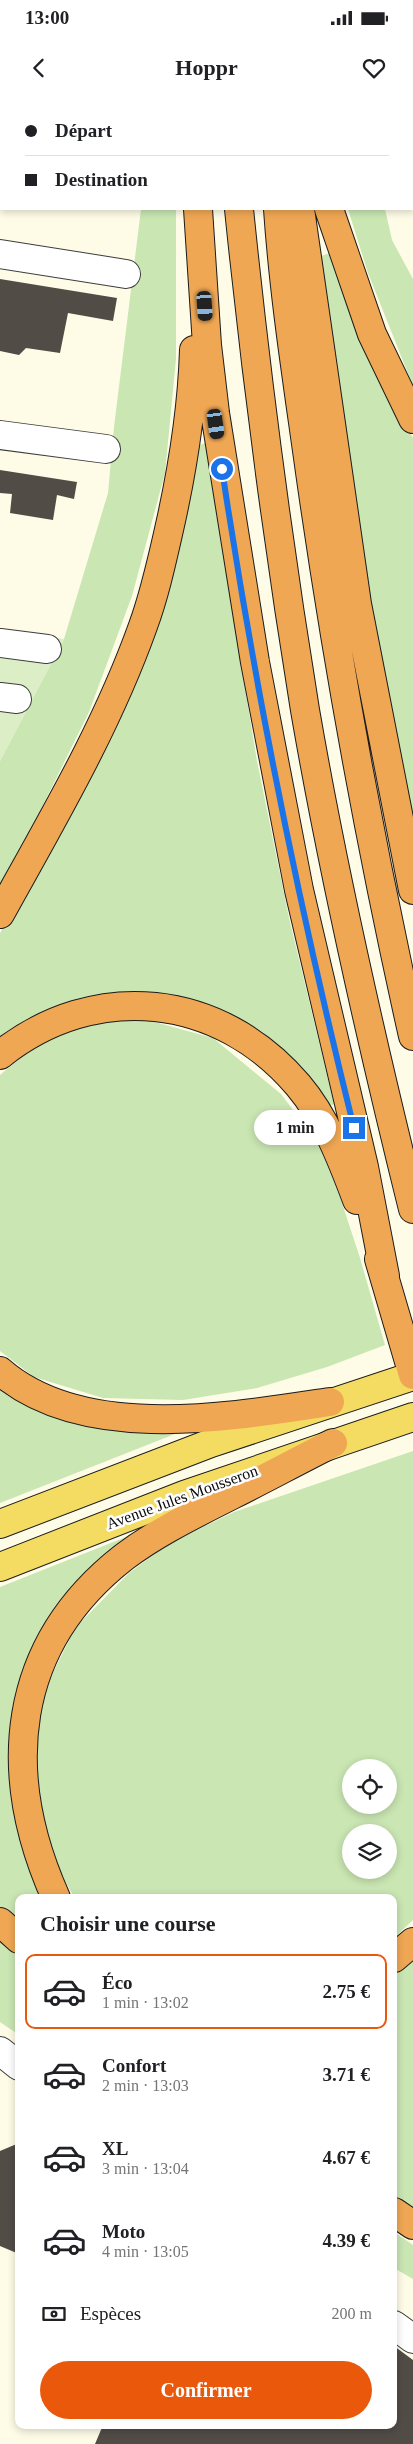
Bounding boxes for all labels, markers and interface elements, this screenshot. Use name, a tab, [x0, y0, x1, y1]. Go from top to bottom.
text: 13:00	[25, 7, 69, 28]
icon: back	[25, 54, 53, 82]
icon: heart	[360, 54, 388, 82]
text: Hoppr	[175, 55, 238, 80]
text: Départ	[55, 120, 112, 141]
text: Destination	[55, 169, 148, 190]
car	[196, 291, 213, 321]
car	[206, 408, 225, 440]
route start	[211, 458, 233, 480]
callout: 1 min	[254, 1110, 336, 1146]
route end	[343, 1117, 365, 1139]
text: 1 min	[276, 1119, 314, 1136]
street label: Avenue Jules Mousseron	[104, 1462, 260, 1532]
map controls	[342, 1759, 397, 1879]
button: locate	[342, 1759, 397, 1814]
button: layers	[342, 1824, 397, 1879]
text: Choisir une course	[40, 1911, 216, 1936]
icon: car	[42, 1969, 87, 2014]
text: Éco	[102, 1972, 133, 1993]
text: 2.75 €	[323, 1981, 370, 2002]
text: 1 min · 13:02	[102, 1994, 189, 2011]
icon: car	[42, 2052, 87, 2097]
text: Confort	[102, 2055, 166, 2076]
text: 3.71 €	[323, 2064, 370, 2085]
text: 2 min · 13:03	[102, 2077, 189, 2094]
icon: car	[42, 2135, 87, 2180]
text: XL	[102, 2138, 128, 2159]
text: 4.67 €	[323, 2147, 370, 2168]
text: 3 min · 13:04	[102, 2160, 189, 2177]
icon: car	[42, 2218, 87, 2263]
text: Moto	[102, 2221, 145, 2242]
text: 4.39 €	[323, 2230, 370, 2251]
text: 4 min · 13:05	[102, 2243, 189, 2260]
icon: cash	[40, 2300, 68, 2328]
text: Espèces	[80, 2303, 141, 2324]
text: 200 m	[332, 2305, 372, 2322]
button: Confirmer	[40, 2361, 372, 2419]

